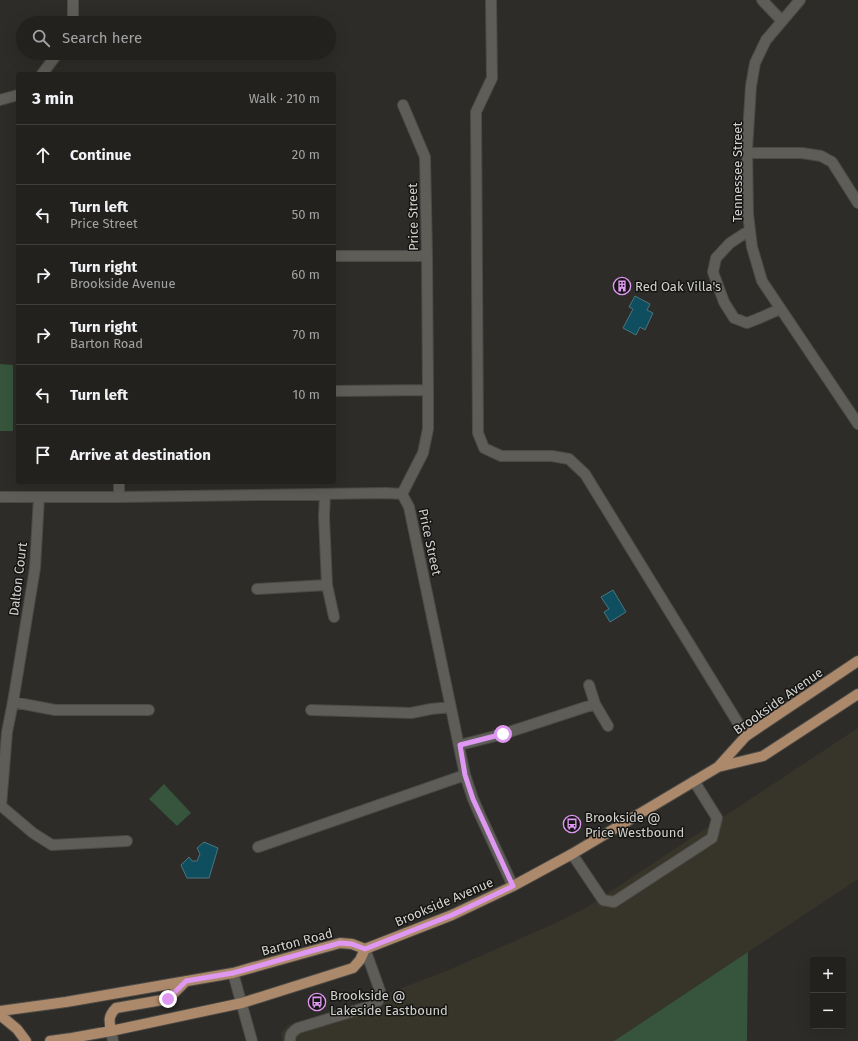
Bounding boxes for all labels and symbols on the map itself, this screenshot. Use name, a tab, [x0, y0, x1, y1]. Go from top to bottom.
street label: Tennessee Street	[730, 122, 745, 222]
street label: Price Street	[405, 183, 421, 251]
building icon: Red Oak Villa's	[612, 276, 632, 296]
place label: Red Oak Villa's	[635, 279, 721, 294]
street label: Price Street	[416, 507, 444, 577]
street label: Dalton Court	[6, 541, 30, 617]
street label: Brookside Avenue	[730, 665, 826, 737]
route start	[494, 725, 512, 743]
place label: Brookside @ Price Westbound	[585, 810, 684, 840]
bus stop icon: Brookside @ Price Westbound	[562, 814, 582, 834]
street label: Brookside Avenue	[393, 874, 495, 930]
street label: Barton Road	[260, 925, 334, 959]
place label: Brookside @ Lakeside Eastbound	[330, 988, 448, 1018]
route end	[159, 990, 177, 1008]
bus stop icon: Brookside @ Lakeside Eastbound	[307, 992, 327, 1012]

